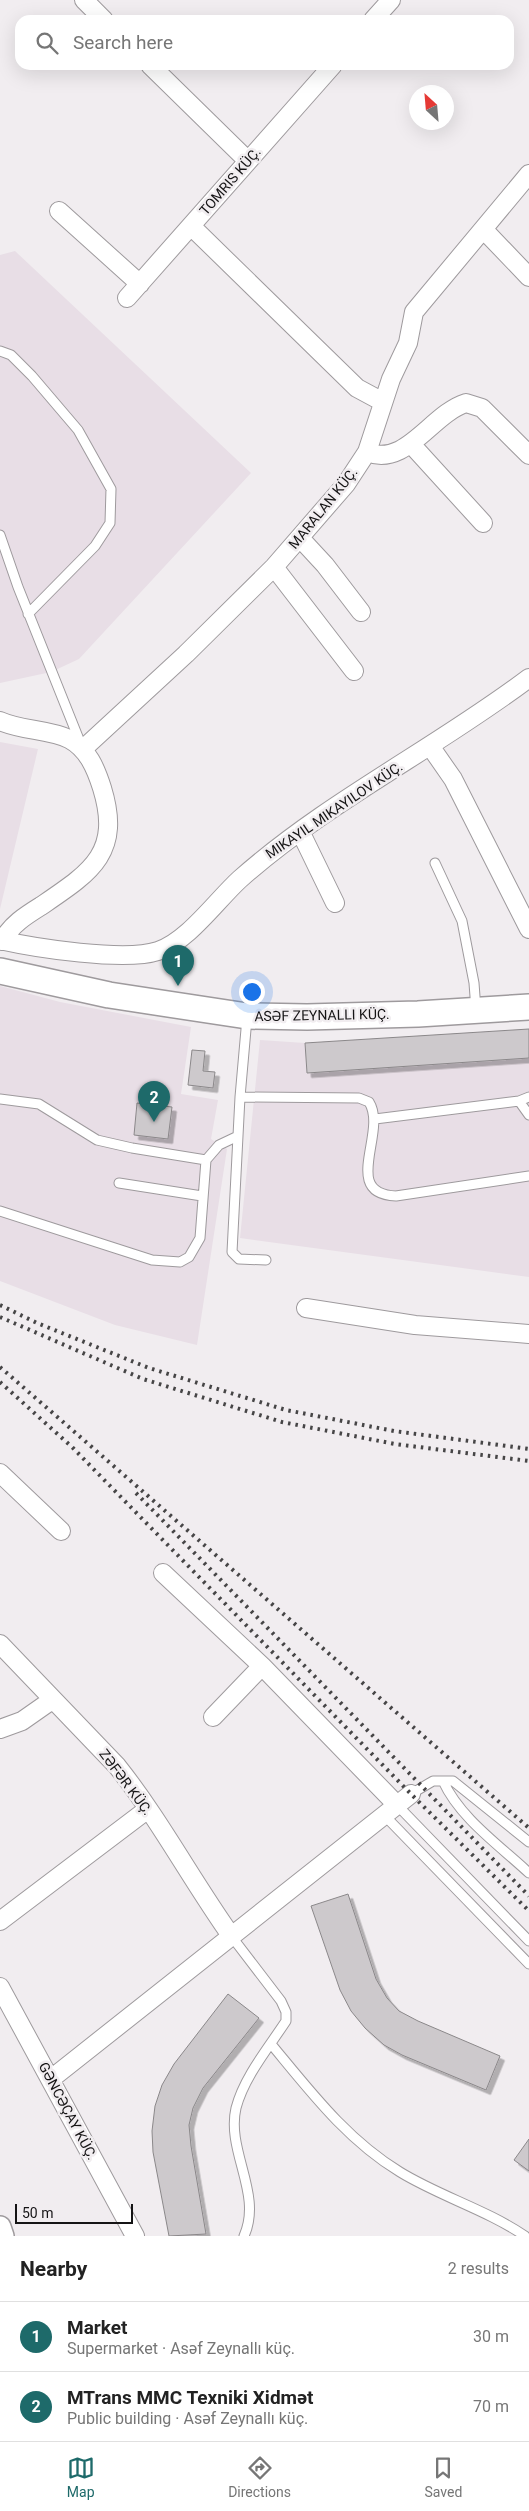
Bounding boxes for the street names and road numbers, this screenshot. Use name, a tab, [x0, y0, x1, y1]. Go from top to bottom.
street label: TOMRIS KÜÇ.	[196, 144, 264, 218]
street label: MARALAN KÜÇ.	[285, 464, 361, 552]
street label: MIKAYIL MIKAYILOV KÜÇ.	[263, 758, 405, 862]
street label: ASƏF ZEYNALLI KÜÇ.	[254, 1006, 390, 1024]
street label: ZƏFƏR KÜÇ.	[96, 1746, 156, 1818]
street label: GƏNCƏÇAY KÜÇ.	[36, 2060, 100, 2162]

